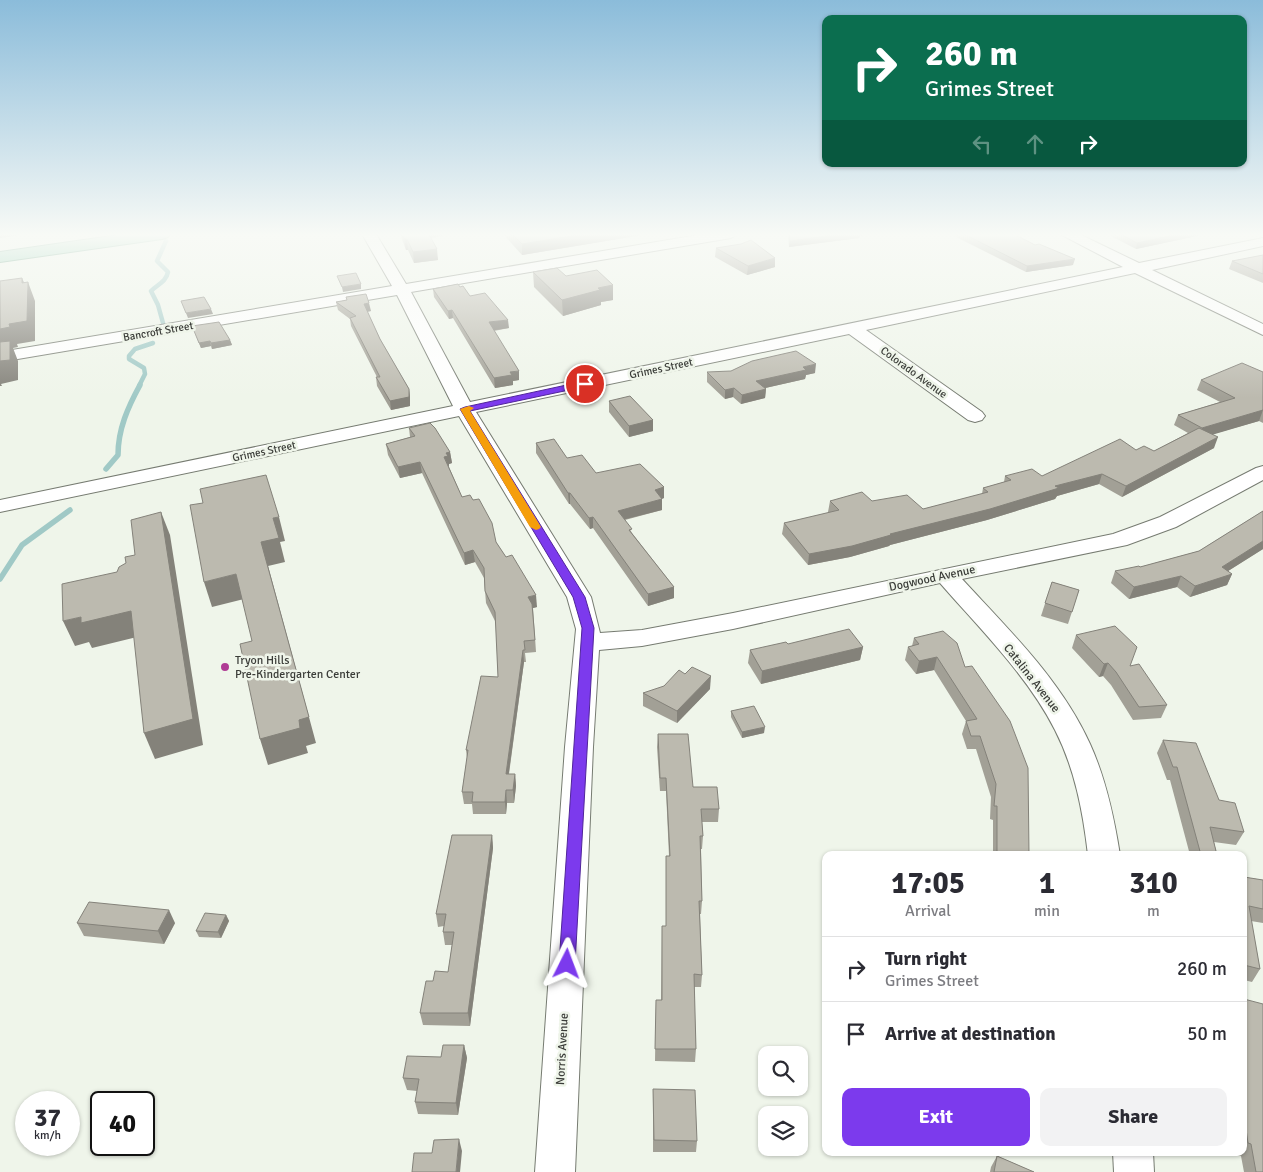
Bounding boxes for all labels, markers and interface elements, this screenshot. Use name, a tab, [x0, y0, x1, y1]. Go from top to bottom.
text: 260 m	[925, 32, 1018, 75]
icon: right	[842, 35, 907, 100]
text: Grimes Street	[925, 75, 1054, 102]
icon: left	[968, 130, 996, 158]
icon: ahead	[1021, 130, 1049, 158]
icon: right	[1074, 130, 1102, 158]
street label: Bancroft Street	[122, 319, 194, 344]
street label: Colorado Avenue	[878, 344, 949, 401]
street label: Grimes Street	[628, 355, 694, 382]
pin	[564, 363, 606, 405]
icon: arrive	[571, 370, 599, 398]
street label: Grimes Street	[231, 438, 297, 465]
street label: Dogwood Avenue	[888, 562, 977, 595]
street label: Catalina Avenue	[1000, 641, 1063, 716]
place label: Tryon Hills Pre-Kindergarten Center	[235, 653, 361, 682]
marker: Tryon Hills Pre-Kindergarten Center	[219, 661, 231, 673]
text: 17:05	[891, 865, 965, 902]
text: 1	[1039, 865, 1055, 902]
text: 310	[1129, 865, 1178, 902]
text: Arrival	[905, 901, 951, 921]
text: min	[1034, 901, 1060, 921]
text: m	[1147, 901, 1160, 921]
position arrow	[540, 937, 592, 989]
text: Turn right	[885, 947, 967, 971]
icon: right	[842, 955, 870, 983]
text: 260 m	[1177, 957, 1227, 981]
text: Grimes Street	[885, 971, 979, 991]
street label: Norris Avenue	[553, 1013, 572, 1085]
icon: arrive	[842, 1020, 870, 1048]
text: Arrive at destination	[885, 1022, 1056, 1046]
text: 50 m	[1187, 1022, 1227, 1046]
map controls	[758, 1046, 808, 1156]
button: search	[758, 1046, 808, 1096]
button: Exit	[842, 1088, 1030, 1146]
button: Share	[1040, 1088, 1227, 1146]
speed limit sign: 40	[90, 1091, 155, 1156]
text: 37	[34, 1102, 61, 1133]
button: layers	[758, 1106, 808, 1156]
text: km/h	[34, 1128, 61, 1143]

